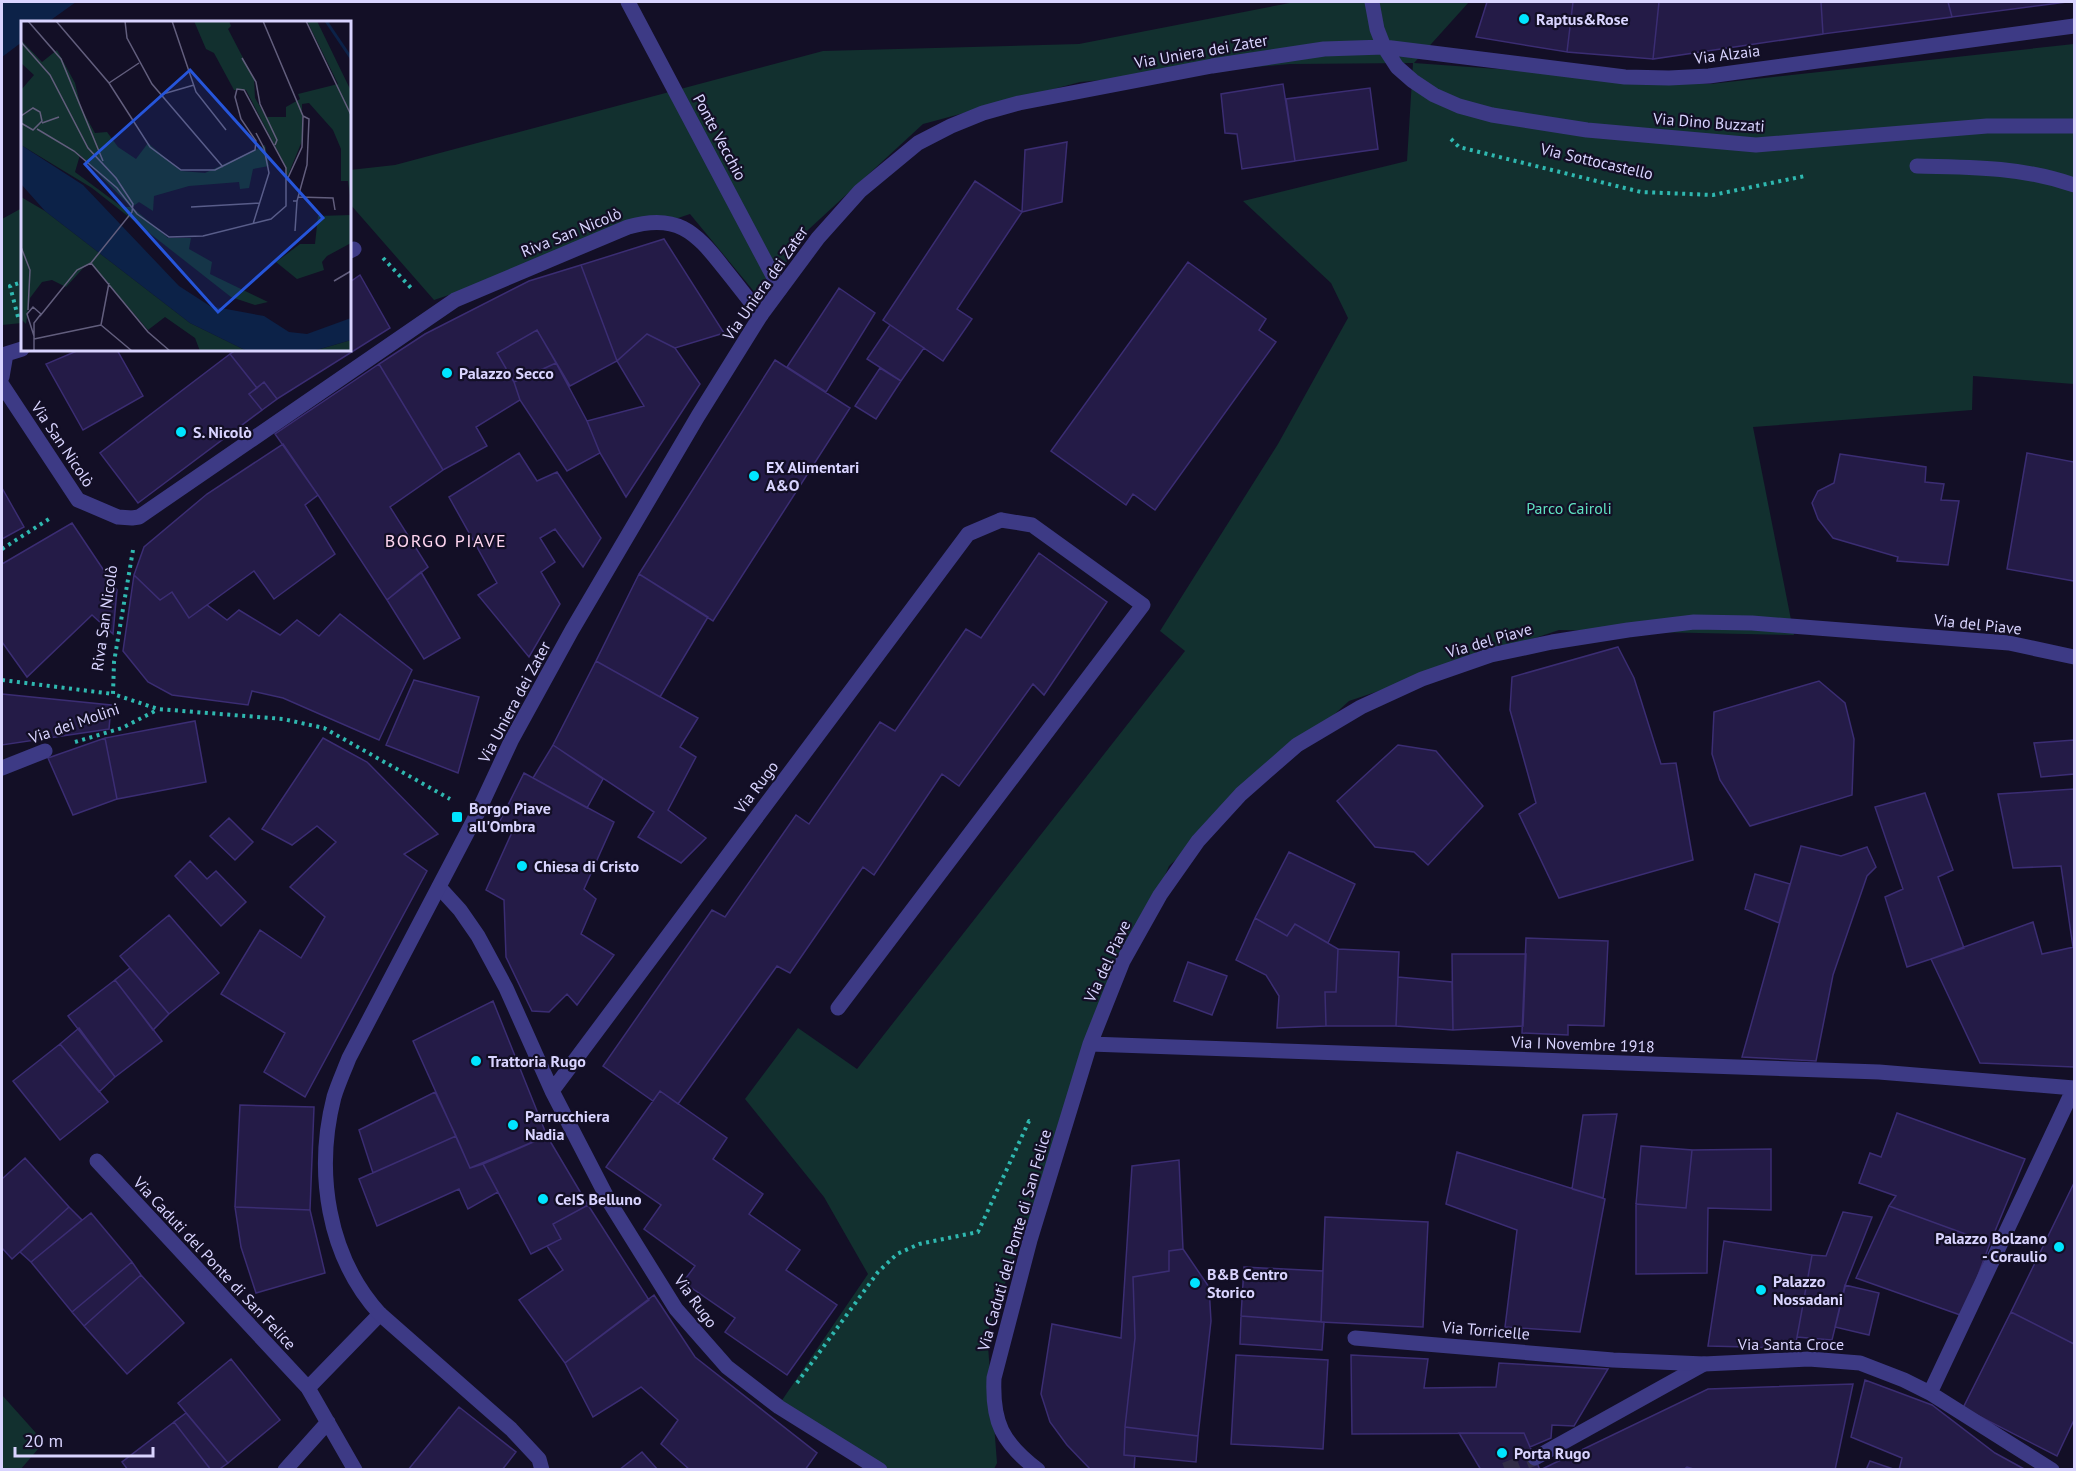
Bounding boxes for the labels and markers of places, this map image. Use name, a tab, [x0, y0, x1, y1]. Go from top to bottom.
place label: Raptus&Rose	[1536, 9, 1629, 29]
marker: Raptus&Rose	[1517, 12, 1531, 26]
place label: Palazzo Secco	[459, 363, 554, 383]
marker: Palazzo Secco	[440, 366, 454, 380]
place label: S. Nicolò	[193, 422, 252, 442]
marker: S. Nicolò	[174, 425, 188, 439]
place label: EX Alimentari A&O	[766, 457, 859, 495]
marker: EX Alimentari A&O	[747, 469, 761, 483]
place label: Borgo Piave all'Ombra	[469, 798, 551, 836]
marker: Borgo Piave all'Ombra	[450, 810, 464, 824]
place label: Chiesa di Cristo	[534, 856, 640, 876]
marker: Chiesa di Cristo	[515, 859, 529, 873]
place label: Trattoria Rugo	[488, 1051, 586, 1071]
marker: Trattoria Rugo	[469, 1054, 483, 1068]
place label: Parrucchiera Nadia	[525, 1106, 610, 1144]
marker: Parrucchiera Nadia	[506, 1118, 520, 1132]
place label: CeIS Belluno	[555, 1189, 642, 1209]
marker: CeIS Belluno	[536, 1192, 550, 1206]
place label: Palazzo Bolzano - Coraulio	[1935, 1228, 2047, 1266]
marker: Palazzo Bolzano - Coraulio	[2052, 1240, 2066, 1254]
place label: B&B Centro Storico	[1207, 1264, 1288, 1302]
place label: Palazzo Nossadani	[1773, 1271, 1843, 1309]
marker: B&B Centro Storico	[1188, 1276, 1202, 1290]
marker: Palazzo Nossadani	[1754, 1283, 1768, 1297]
place label: Porta Rugo	[1514, 1443, 1591, 1463]
marker: Porta Rugo	[1495, 1446, 1509, 1460]

